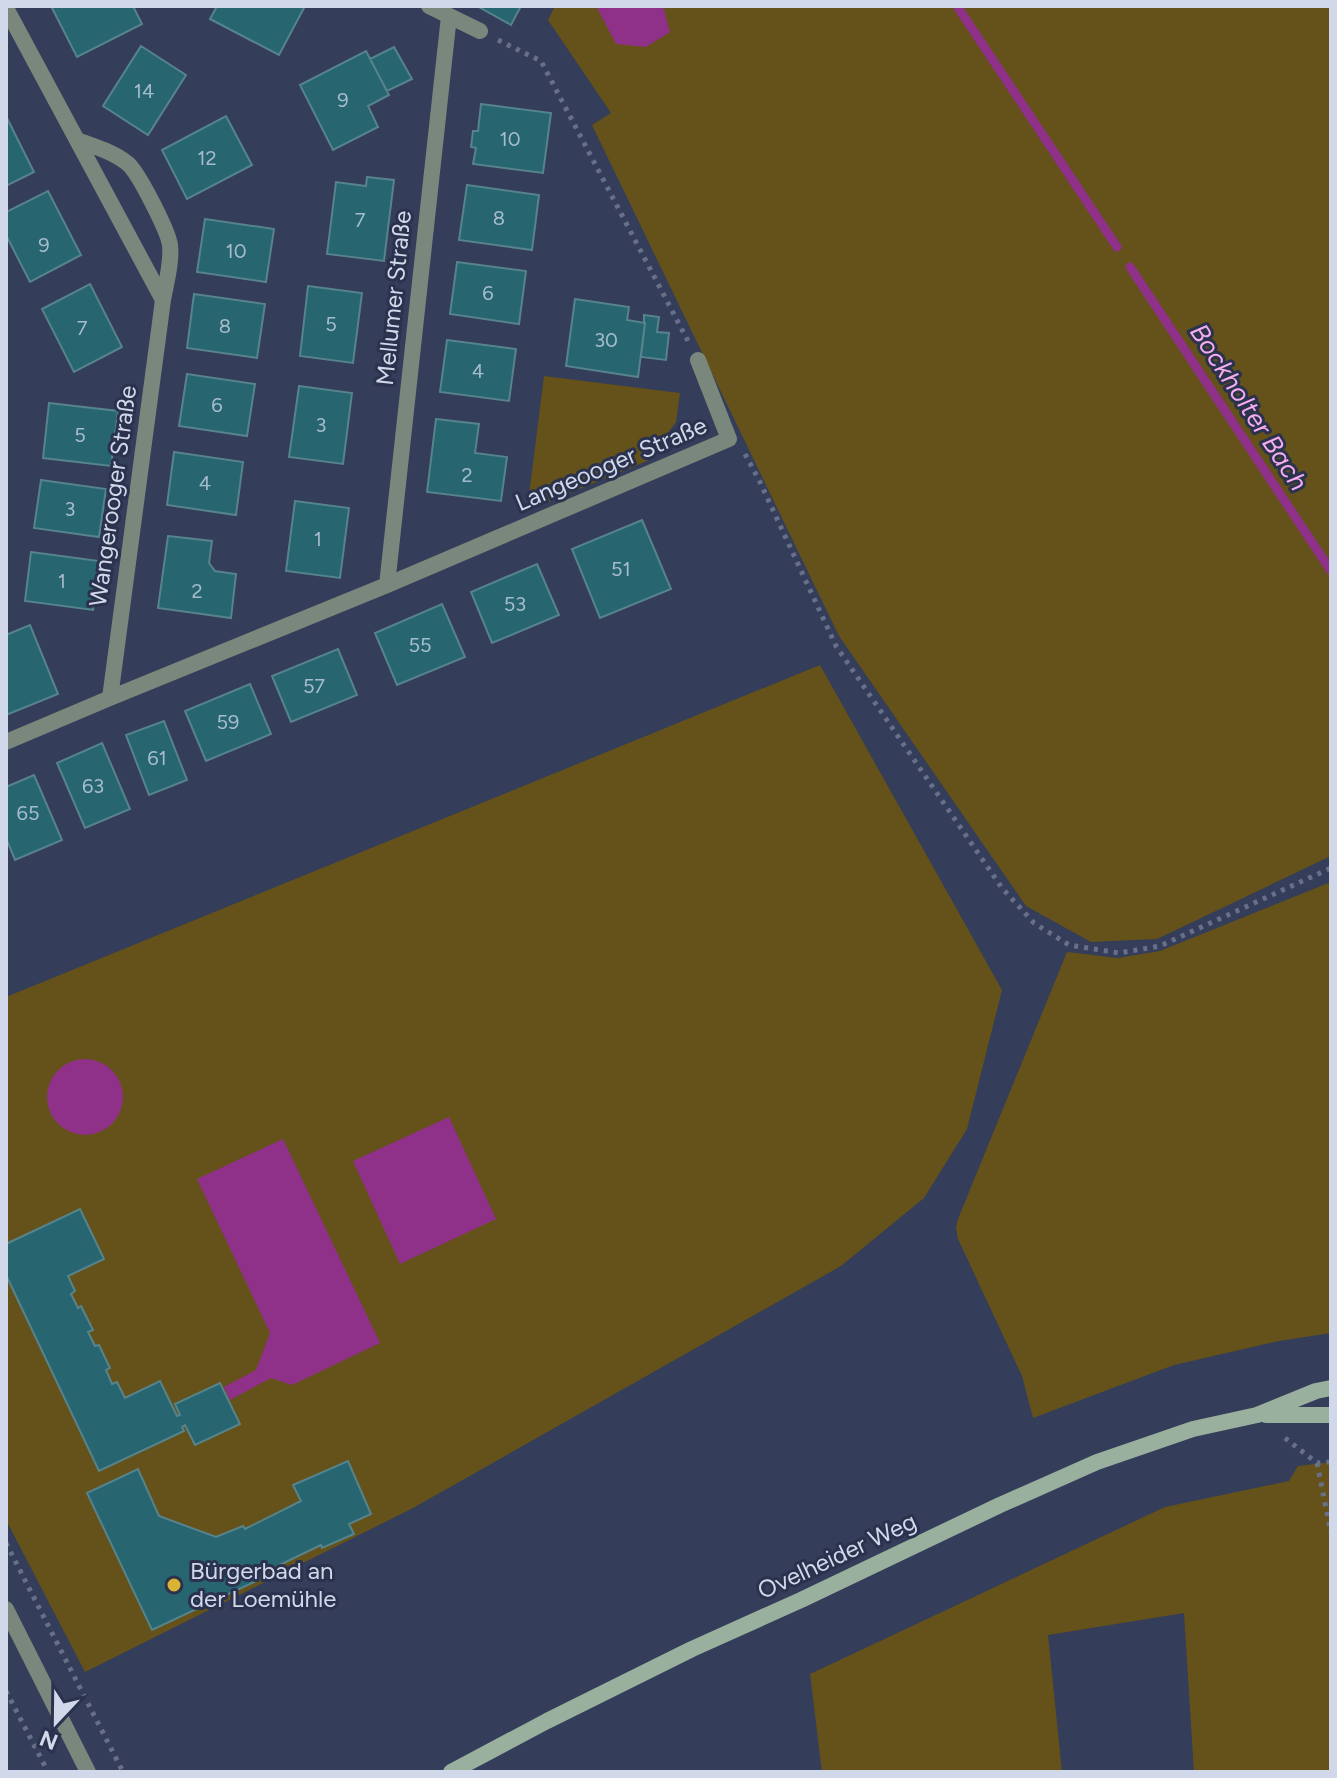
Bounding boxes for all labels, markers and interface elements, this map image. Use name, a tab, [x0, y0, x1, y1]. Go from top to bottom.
house number: 14	[134, 79, 154, 103]
house number: 9	[337, 88, 349, 112]
house number: 10	[499, 127, 521, 151]
house number: 12	[197, 146, 217, 170]
house number: 8	[493, 206, 505, 230]
house number: 7	[355, 208, 366, 232]
street label: Mellumer Straße	[370, 209, 417, 387]
house number: 9	[38, 233, 50, 257]
house number: 10	[225, 239, 247, 263]
house number: 6	[482, 281, 494, 305]
house number: 5	[325, 312, 337, 336]
house number: 8	[219, 314, 231, 338]
house number: 7	[77, 316, 88, 340]
water label: Bockholter Bach	[1183, 318, 1315, 496]
house number: 30	[594, 328, 618, 352]
house number: 4	[472, 359, 484, 383]
street label: Wangerooger Straße	[83, 384, 142, 608]
house number: 6	[211, 393, 223, 417]
street label: Langeooger Straße	[511, 410, 711, 517]
house number: 3	[316, 413, 326, 437]
house number: 5	[74, 423, 86, 447]
house number: 2	[461, 463, 473, 487]
house number: 4	[199, 471, 211, 495]
house number: 3	[65, 497, 75, 521]
house number: 1	[314, 527, 322, 551]
house number: 51	[611, 557, 631, 581]
house number: 1	[58, 569, 66, 593]
house number: 2	[191, 579, 203, 603]
house number: 53	[504, 592, 526, 616]
house number: 55	[409, 633, 432, 657]
house number: 57	[303, 674, 325, 698]
house number: 59	[217, 710, 239, 734]
house number: 61	[147, 746, 167, 770]
house number: 63	[82, 774, 104, 798]
house number: 65	[17, 801, 39, 825]
street label: Ovelheider Weg	[753, 1506, 921, 1605]
place label: Bürgerbad an der Loemühle	[190, 1556, 336, 1613]
marker: Bürgerbad an der Loemühle	[165, 1576, 183, 1594]
north arrow	[16, 1682, 96, 1762]
text: N	[36, 1724, 62, 1756]

